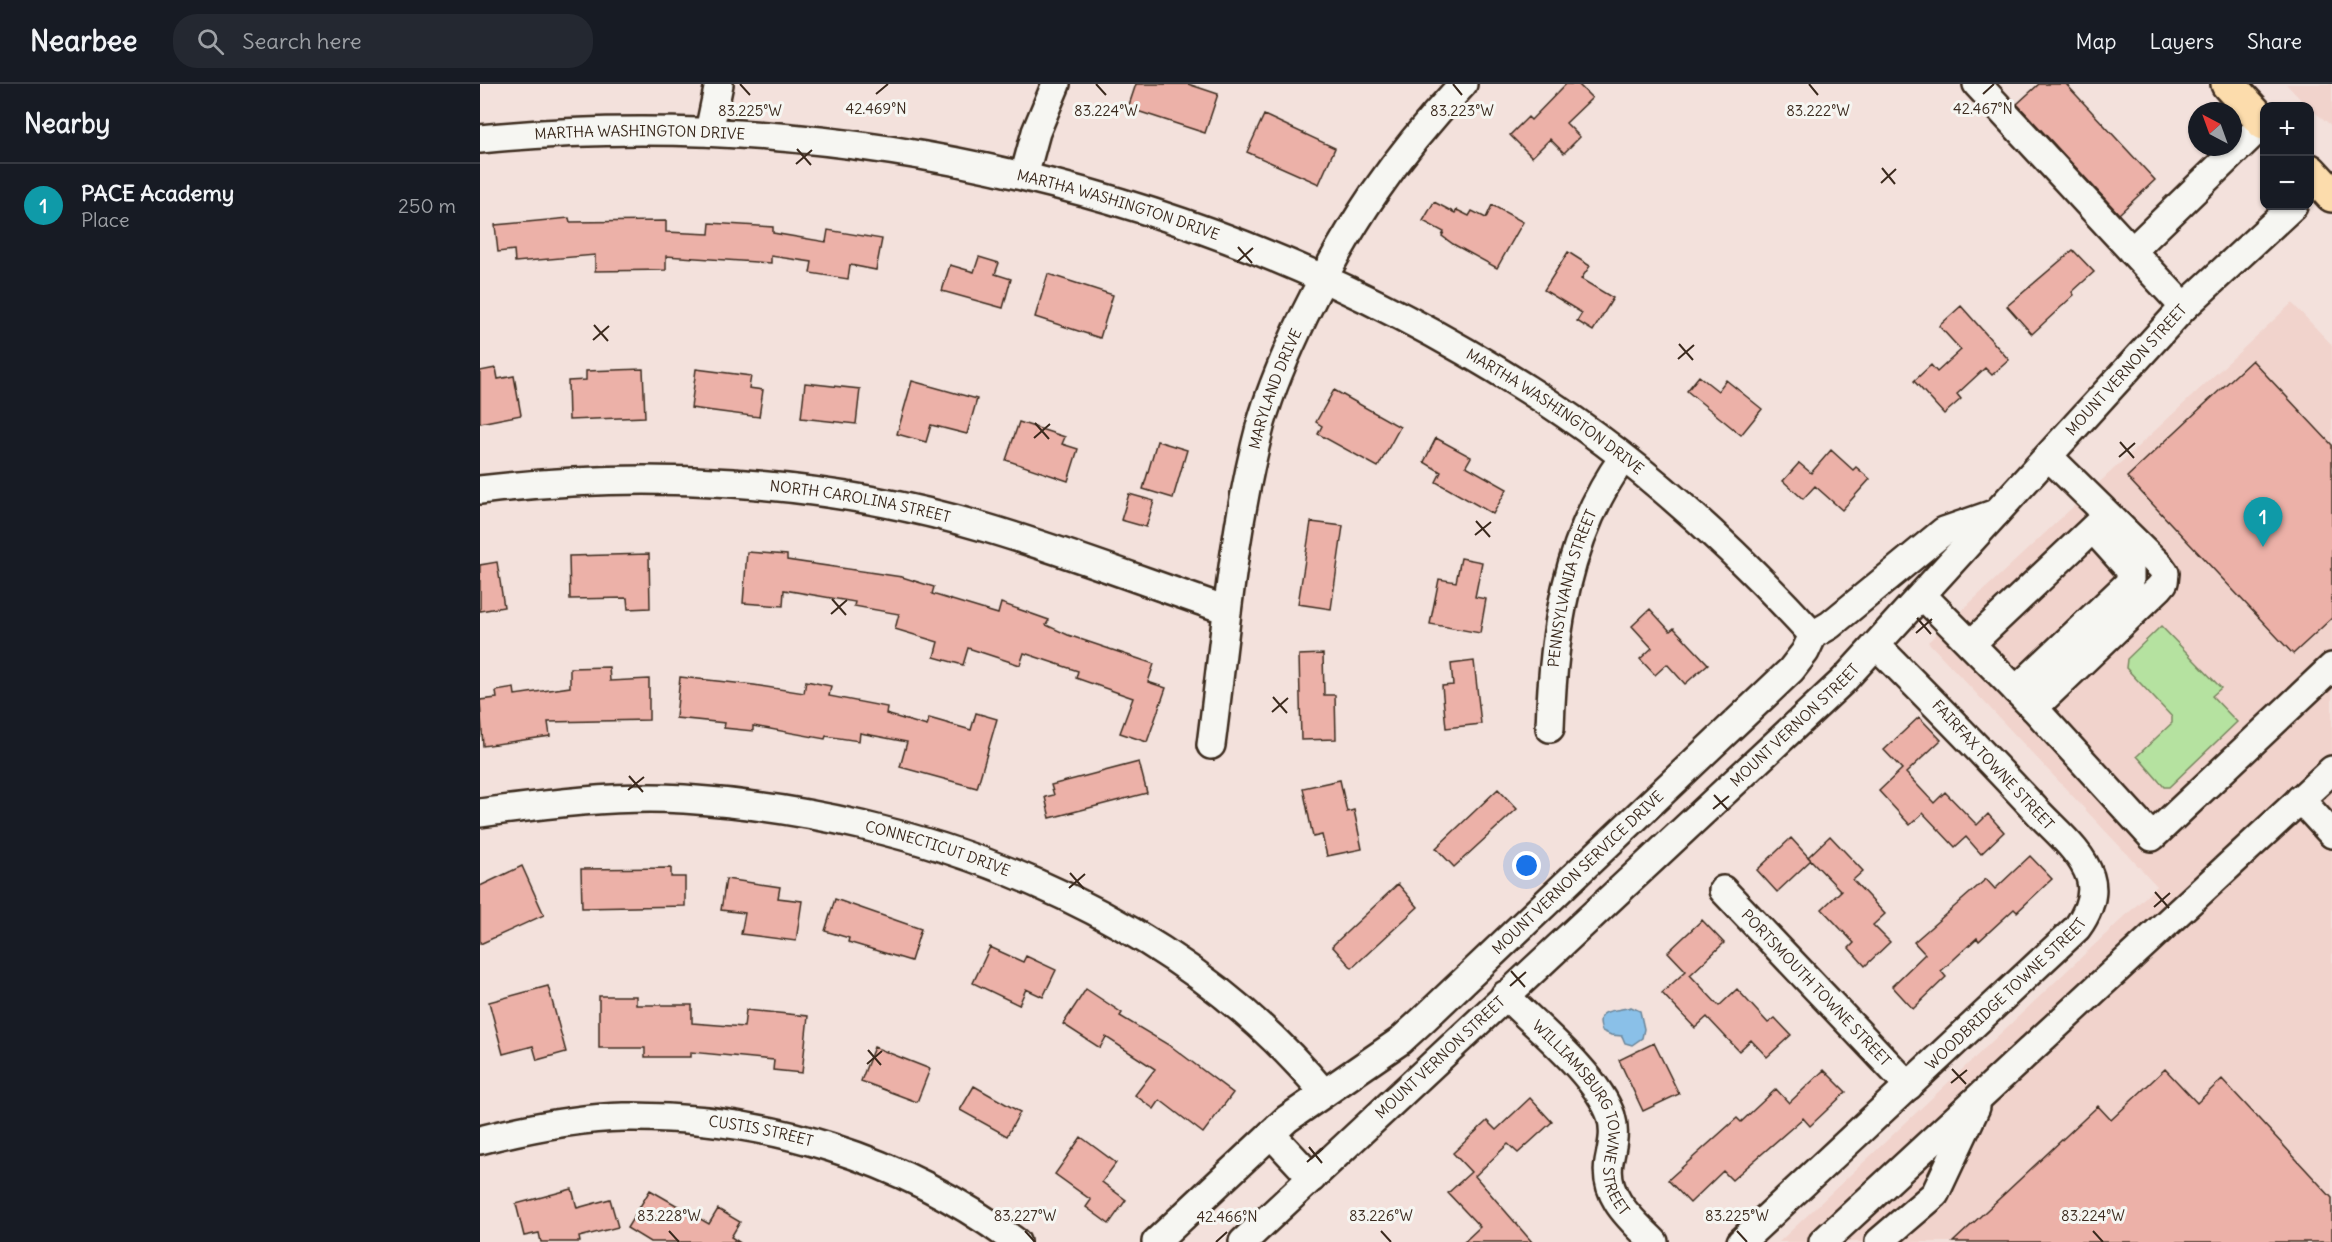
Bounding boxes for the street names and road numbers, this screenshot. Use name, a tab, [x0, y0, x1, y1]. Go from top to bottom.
street label: MARTHA WASHINGTON DRIVE	[534, 121, 746, 144]
street label: MARTHA WASHINGTON DRIVE	[1015, 165, 1222, 244]
street label: MOUNT VERNON STREET	[2061, 300, 2191, 439]
street label: MARYLAND DRIVE	[1245, 325, 1306, 451]
street label: MARTHA WASHINGTON DRIVE	[1463, 344, 1648, 478]
street label: NORTH CAROLINA STREET	[769, 476, 953, 527]
street label: PENNSYLVANIA STREET	[1544, 506, 1601, 668]
street label: MOUNT VERNON STREET	[1726, 659, 1863, 791]
street label: FAIRFAX TOWNE STREET	[1928, 696, 2059, 834]
street label: MOUNT VERNON SERVICE DRIVE	[1488, 786, 1667, 958]
street label: CONNECTICUT DRIVE	[863, 816, 1013, 880]
street label: PORTSMOUTH TOWNE STREET	[1737, 905, 1895, 1070]
street label: WOODBRIDGE TOWNE STREET	[1921, 914, 2090, 1074]
street label: MOUNT VERNON STREET	[1371, 992, 1509, 1122]
street label: WILLIAMSBURG TOWNE STREET	[1529, 1016, 1634, 1219]
street label: CUSTIS STREET	[708, 1111, 815, 1151]

